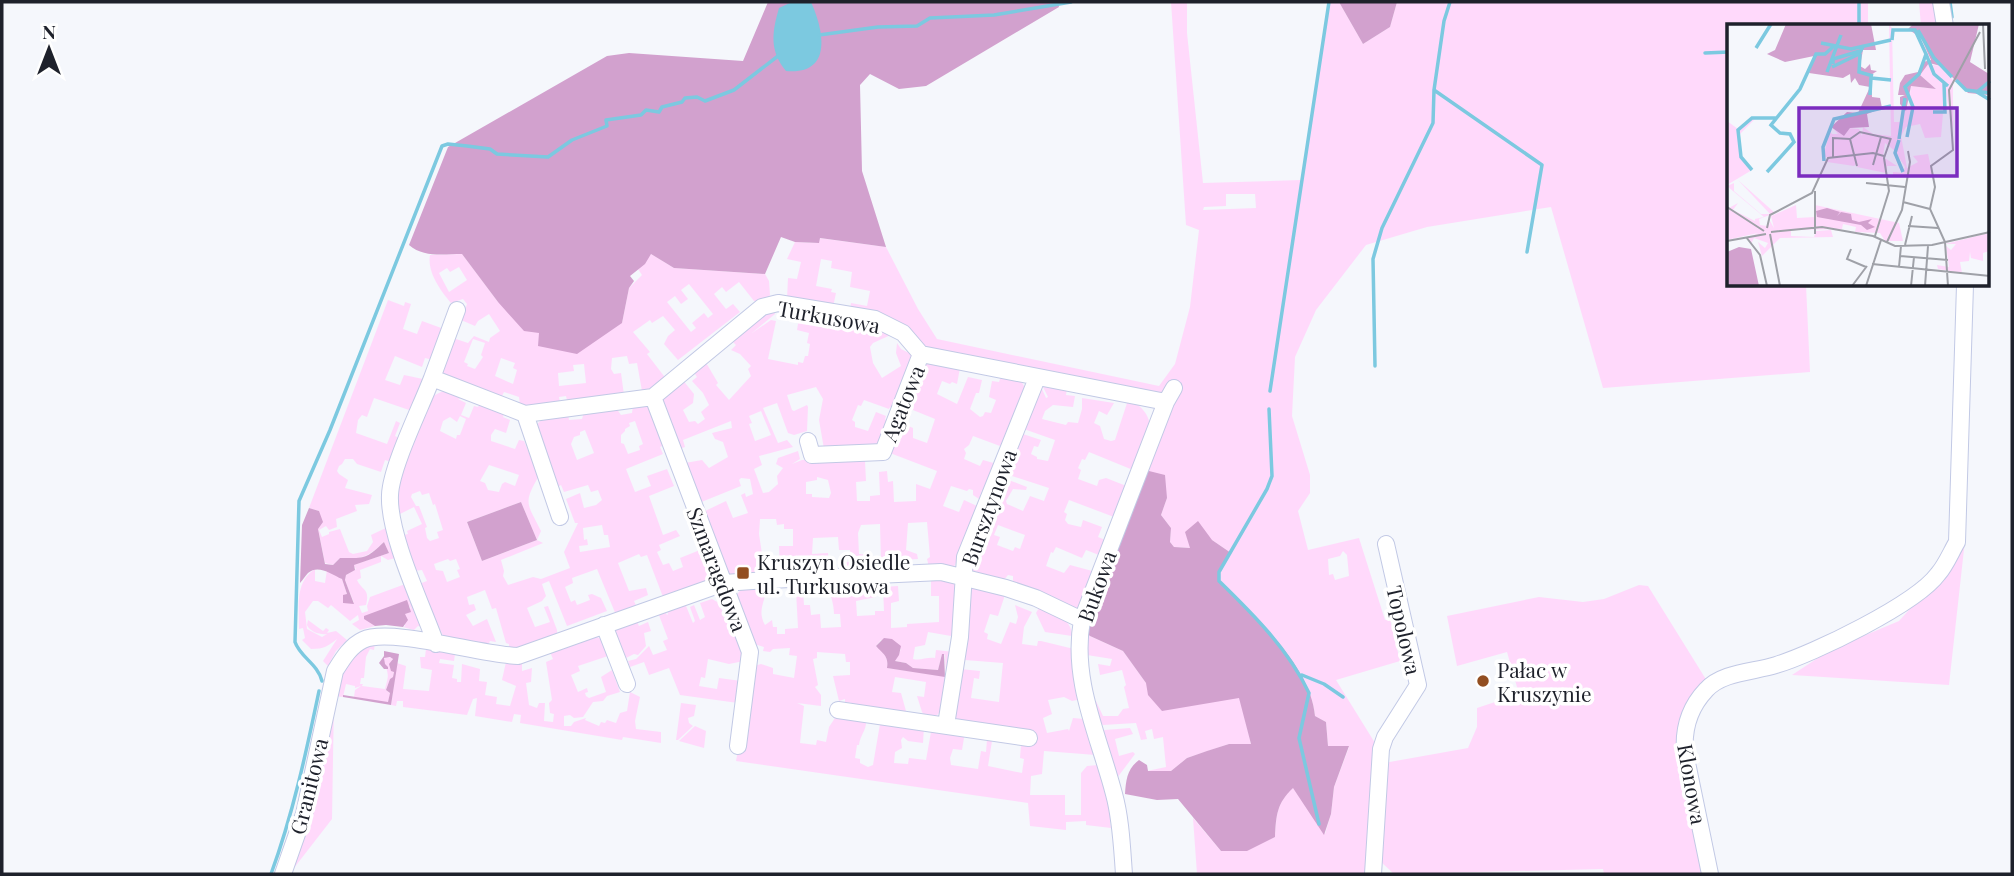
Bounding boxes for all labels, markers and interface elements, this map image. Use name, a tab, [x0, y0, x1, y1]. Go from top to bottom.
north arrow	[14, 14, 84, 84]
text: N	[42, 18, 56, 44]
inset map	[1727, 24, 1990, 287]
street label: Turkusowa	[776, 293, 883, 339]
street label: Agatowa	[874, 360, 930, 446]
street label: Bursztynowa	[954, 444, 1022, 569]
street label: Szmaragdowa	[681, 503, 755, 636]
street label: Bukowa	[1070, 546, 1122, 626]
place label: Kruszyn Osiedle ul. Turkusowa	[757, 547, 910, 599]
marker: Kruszyn Osiedle ul. Turkusowa	[735, 565, 751, 581]
street label: Topolowa	[1381, 583, 1429, 678]
place label: Pałac w Kruszynie	[1497, 655, 1592, 707]
marker: Pałac w Kruszynie	[1475, 673, 1491, 689]
street label: Granitowa	[282, 734, 334, 837]
street label: Klonowa	[1672, 741, 1714, 827]

